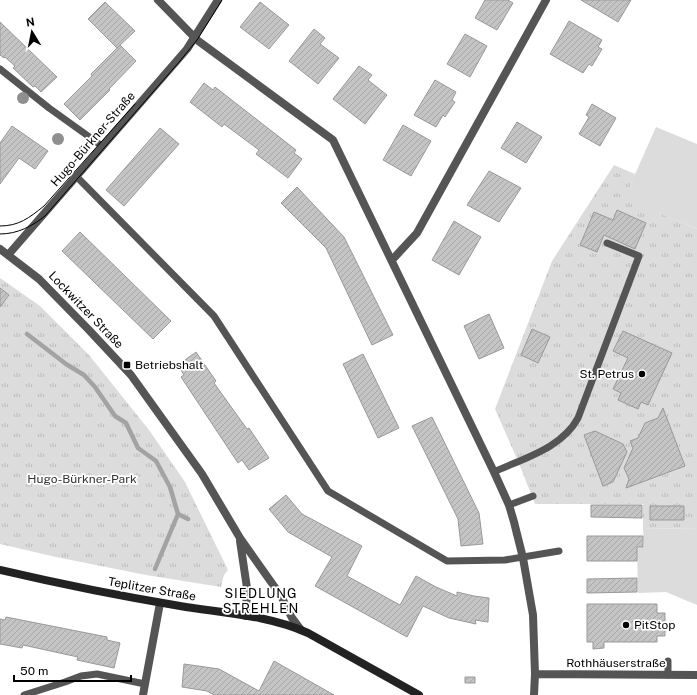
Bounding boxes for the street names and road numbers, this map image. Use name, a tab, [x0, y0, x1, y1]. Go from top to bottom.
street label: Hugo-Bürkner-Straße	[48, 89, 138, 189]
street label: Lockwitzer Straße	[46, 269, 126, 351]
street label: Teplitzer Straße	[107, 574, 197, 604]
street label: Rothhäuserstraße	[566, 656, 666, 670]

